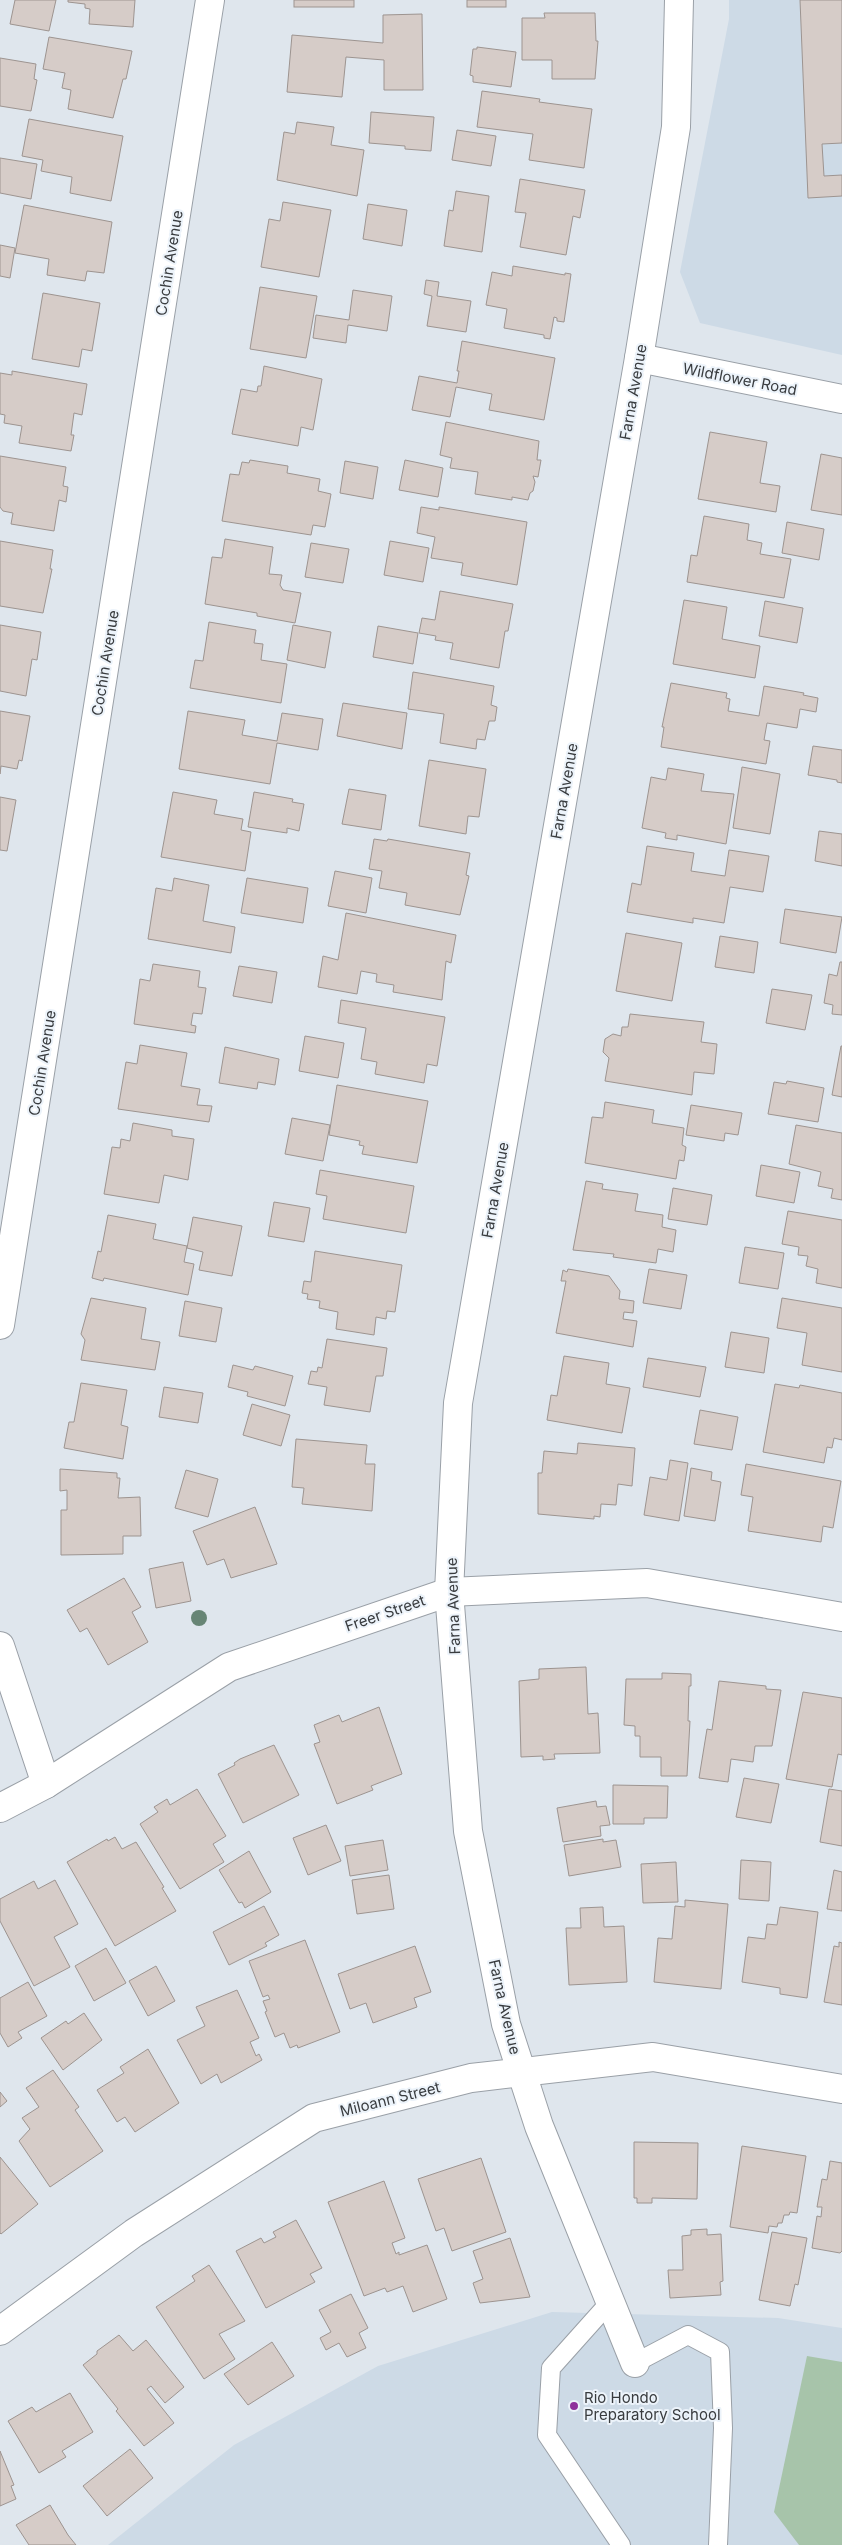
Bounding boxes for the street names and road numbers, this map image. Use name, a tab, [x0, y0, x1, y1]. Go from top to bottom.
street label: Cochin Avenue	[151, 209, 187, 317]
street label: Farna Avenue	[615, 343, 651, 441]
street label: Wildflower Road	[681, 359, 799, 399]
street label: Cochin Avenue	[87, 609, 123, 717]
street label: Farna Avenue	[546, 742, 582, 840]
street label: Cochin Avenue	[24, 1009, 60, 1117]
street label: Farna Avenue	[477, 1141, 513, 1239]
street label: Farna Avenue	[442, 1557, 464, 1655]
street label: Freer Street	[342, 1590, 428, 1636]
street label: Farna Avenue	[485, 1958, 525, 2056]
street label: Miloann Street	[338, 2077, 442, 2121]

